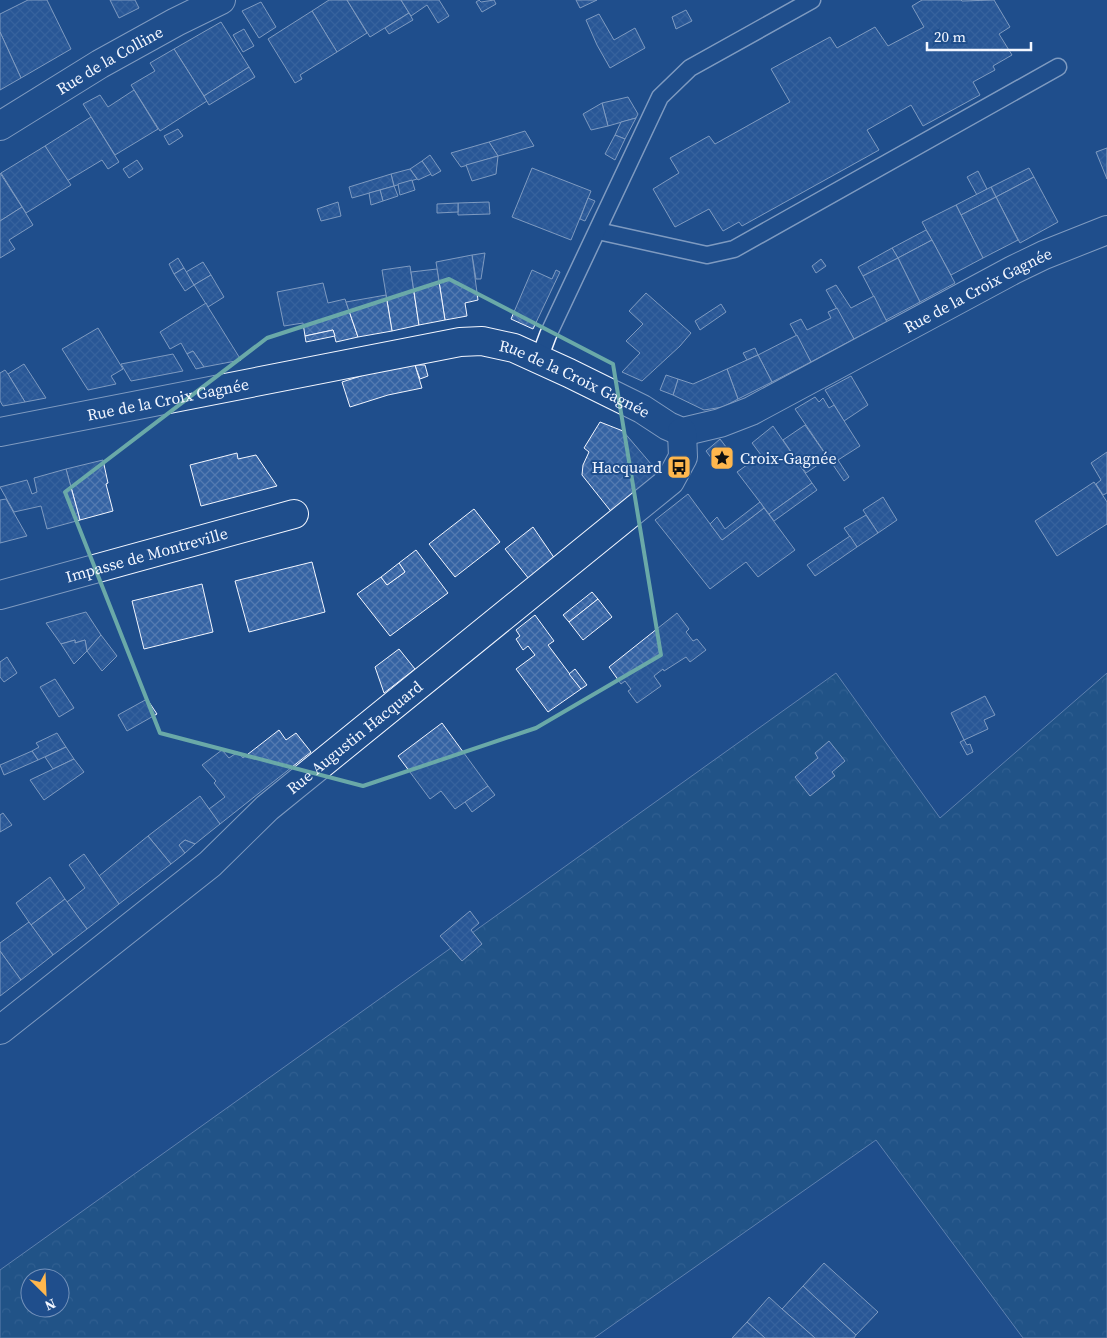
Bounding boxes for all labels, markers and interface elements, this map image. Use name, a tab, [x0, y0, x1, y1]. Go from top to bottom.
street label: Rue de la Colline	[52, 20, 167, 99]
scale bar	[927, 20, 1031, 52]
text: 20 m	[934, 26, 966, 47]
street label: Rue de la Croix Gagnée	[900, 242, 1055, 338]
street label: Rue de la Croix Gagnée	[497, 334, 655, 423]
street label: Rue de la Croix Gagnée	[85, 373, 251, 426]
place icon: Croix-Gagnée	[709, 445, 735, 471]
place label: Croix-Gagnée	[740, 447, 837, 469]
bus stop icon: Hacquard	[666, 454, 692, 480]
place label: Hacquard	[592, 456, 662, 478]
street label: Impasse de Montreville	[63, 522, 230, 587]
street label: Rue Augustin Hacquard	[282, 675, 427, 799]
north arrow	[20, 1268, 70, 1318]
text: N	[42, 1294, 59, 1316]

